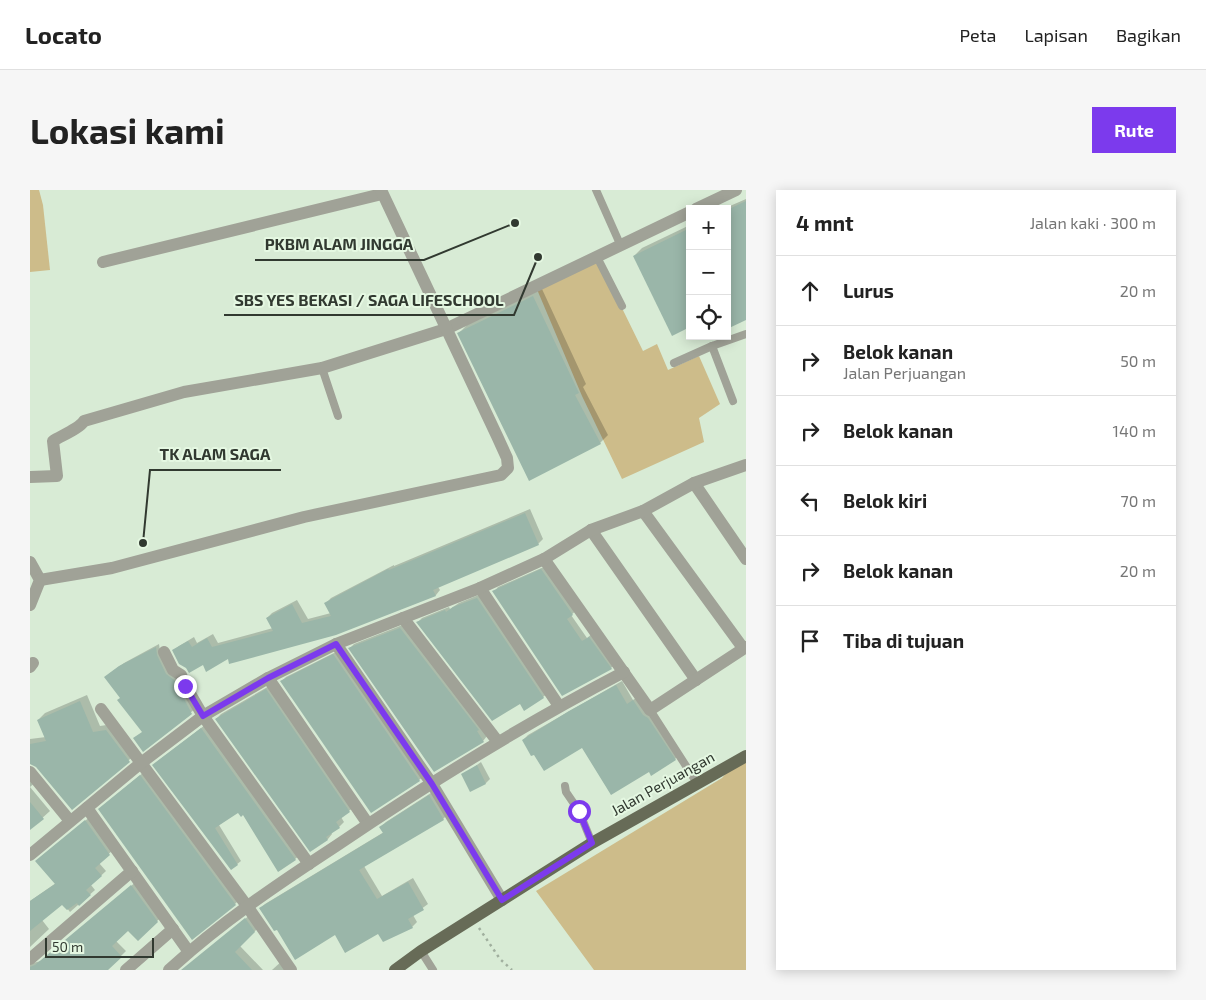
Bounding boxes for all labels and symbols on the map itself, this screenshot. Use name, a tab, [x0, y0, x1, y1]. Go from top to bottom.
callout: PKBM ALAM JINGGA	[255, 229, 424, 260]
text: PKBM ALAM JINGGA	[265, 234, 414, 253]
callout: SBS YES BEKASI / SAGA LIFESCHOOL	[224, 284, 514, 315]
text: SBS YES BEKASI / SAGA LIFESCHOOL	[234, 290, 504, 309]
callout: TK ALAM SAGA	[150, 439, 281, 470]
text: TK ALAM SAGA	[160, 444, 271, 463]
route end	[174, 675, 197, 698]
street label: Jalan Perjuangan	[608, 747, 718, 820]
route start	[568, 800, 591, 823]
scale bar	[45, 935, 154, 958]

